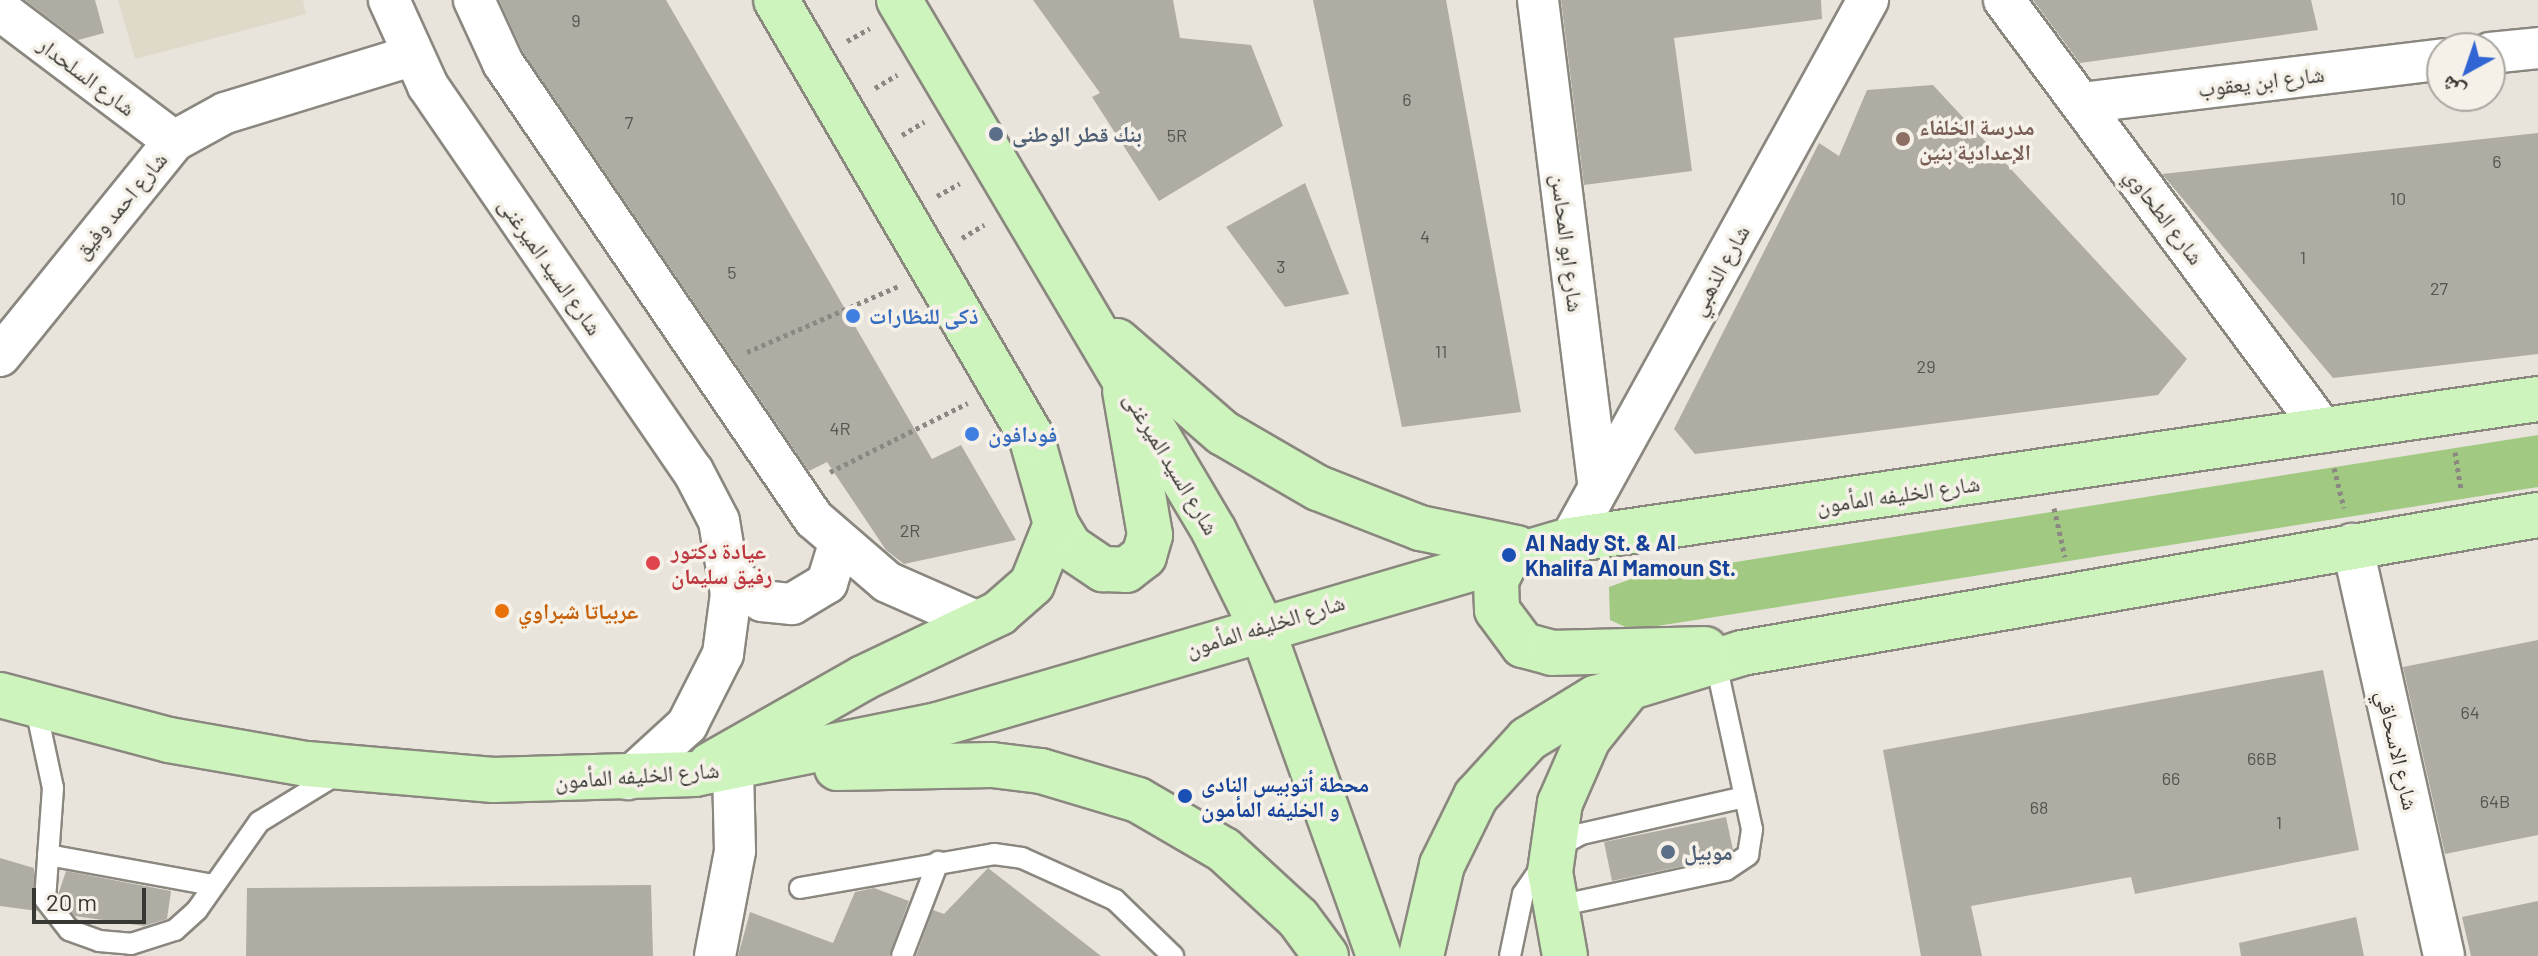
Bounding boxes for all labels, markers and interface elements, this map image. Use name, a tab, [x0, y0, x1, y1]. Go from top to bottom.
house number: 9	[571, 9, 581, 31]
street label: شارع السلحدار	[33, 31, 141, 121]
north arrow	[2426, 32, 2506, 112]
street label: شارع ابن يعقوب	[2196, 60, 2326, 102]
text: ش	[2435, 71, 2469, 106]
house number: 6	[1402, 88, 1412, 110]
house number: 7	[625, 111, 633, 133]
place label: مدرسة الخلفاء الإعدادية بنين	[1919, 113, 2035, 164]
place label: بنك قطر الوطنى	[1012, 121, 1142, 147]
house number: 5R	[1167, 124, 1187, 146]
marker: بنك قطر الوطنى	[987, 125, 1005, 143]
marker: مدرسة الخلفاء الإعدادية بنين	[1894, 130, 1912, 148]
street label: شارع احمد وفيق	[68, 146, 172, 264]
house number: 6	[2492, 150, 2502, 172]
street label: شارع الطحاوي	[2120, 163, 2210, 269]
street label: شارع ابو المحاسن	[1546, 173, 1590, 313]
house number: 10	[2390, 187, 2406, 209]
street label: شارع السيد الميرغنى	[494, 192, 608, 340]
street label: شارع الذهبي	[1683, 220, 1755, 320]
house number: 4	[1420, 225, 1430, 247]
house number: 1	[2300, 246, 2306, 268]
house number: 3	[1276, 255, 1286, 277]
house number: 5	[727, 261, 737, 283]
house number: 27	[2430, 277, 2448, 299]
place label: ذكى للنظارات	[869, 303, 979, 329]
marker: ذكى للنظارات	[844, 307, 862, 325]
house number: 11	[1435, 340, 1447, 362]
house number: 29	[1916, 355, 1936, 377]
street label: شارع السيد الميرغنى	[1119, 387, 1225, 539]
house number: 4R	[830, 417, 850, 439]
place label: فودافون	[988, 421, 1057, 447]
marker: فودافون	[963, 425, 981, 443]
street label: شارع الخليفه المأمون	[1815, 469, 1981, 519]
house number: 2R	[900, 519, 920, 541]
place label: Al Nady St. & Al Khalifa Al Mamoun St.	[1525, 529, 1736, 580]
place label: عيادة دكتور رفيق سليمان	[671, 537, 772, 588]
marker: Al Nady St. & Al Khalifa Al Mamoun St.	[1500, 546, 1518, 564]
marker: عيادة دكتور رفيق سليمان	[642, 552, 664, 574]
street label: شارع الخليفه المأمون	[1182, 588, 1348, 662]
place label: عربياتا شبراوي	[518, 598, 638, 624]
marker: عربياتا شبراوي	[493, 602, 511, 620]
street label: شارع الاسحاقي	[2371, 688, 2425, 812]
house number: 64	[2460, 701, 2480, 723]
house number: 66B	[2247, 747, 2277, 769]
street label: شارع الخليفه المأمون	[554, 756, 720, 794]
house number: 66	[2162, 767, 2180, 789]
place label: محطة أتوبيس النادى و الخليفه المأمون	[1201, 770, 1369, 822]
marker: محطة أتوبيس النادى و الخليفه المأمون	[1176, 787, 1194, 805]
house number: 64B	[2480, 790, 2510, 812]
house number: 68	[2030, 796, 2048, 818]
house number: 1	[2276, 811, 2282, 833]
place label: موبيل	[1684, 839, 1733, 865]
marker: موبيل	[1659, 843, 1677, 861]
scale bar	[36, 872, 150, 922]
text: 20 m	[46, 887, 97, 916]

